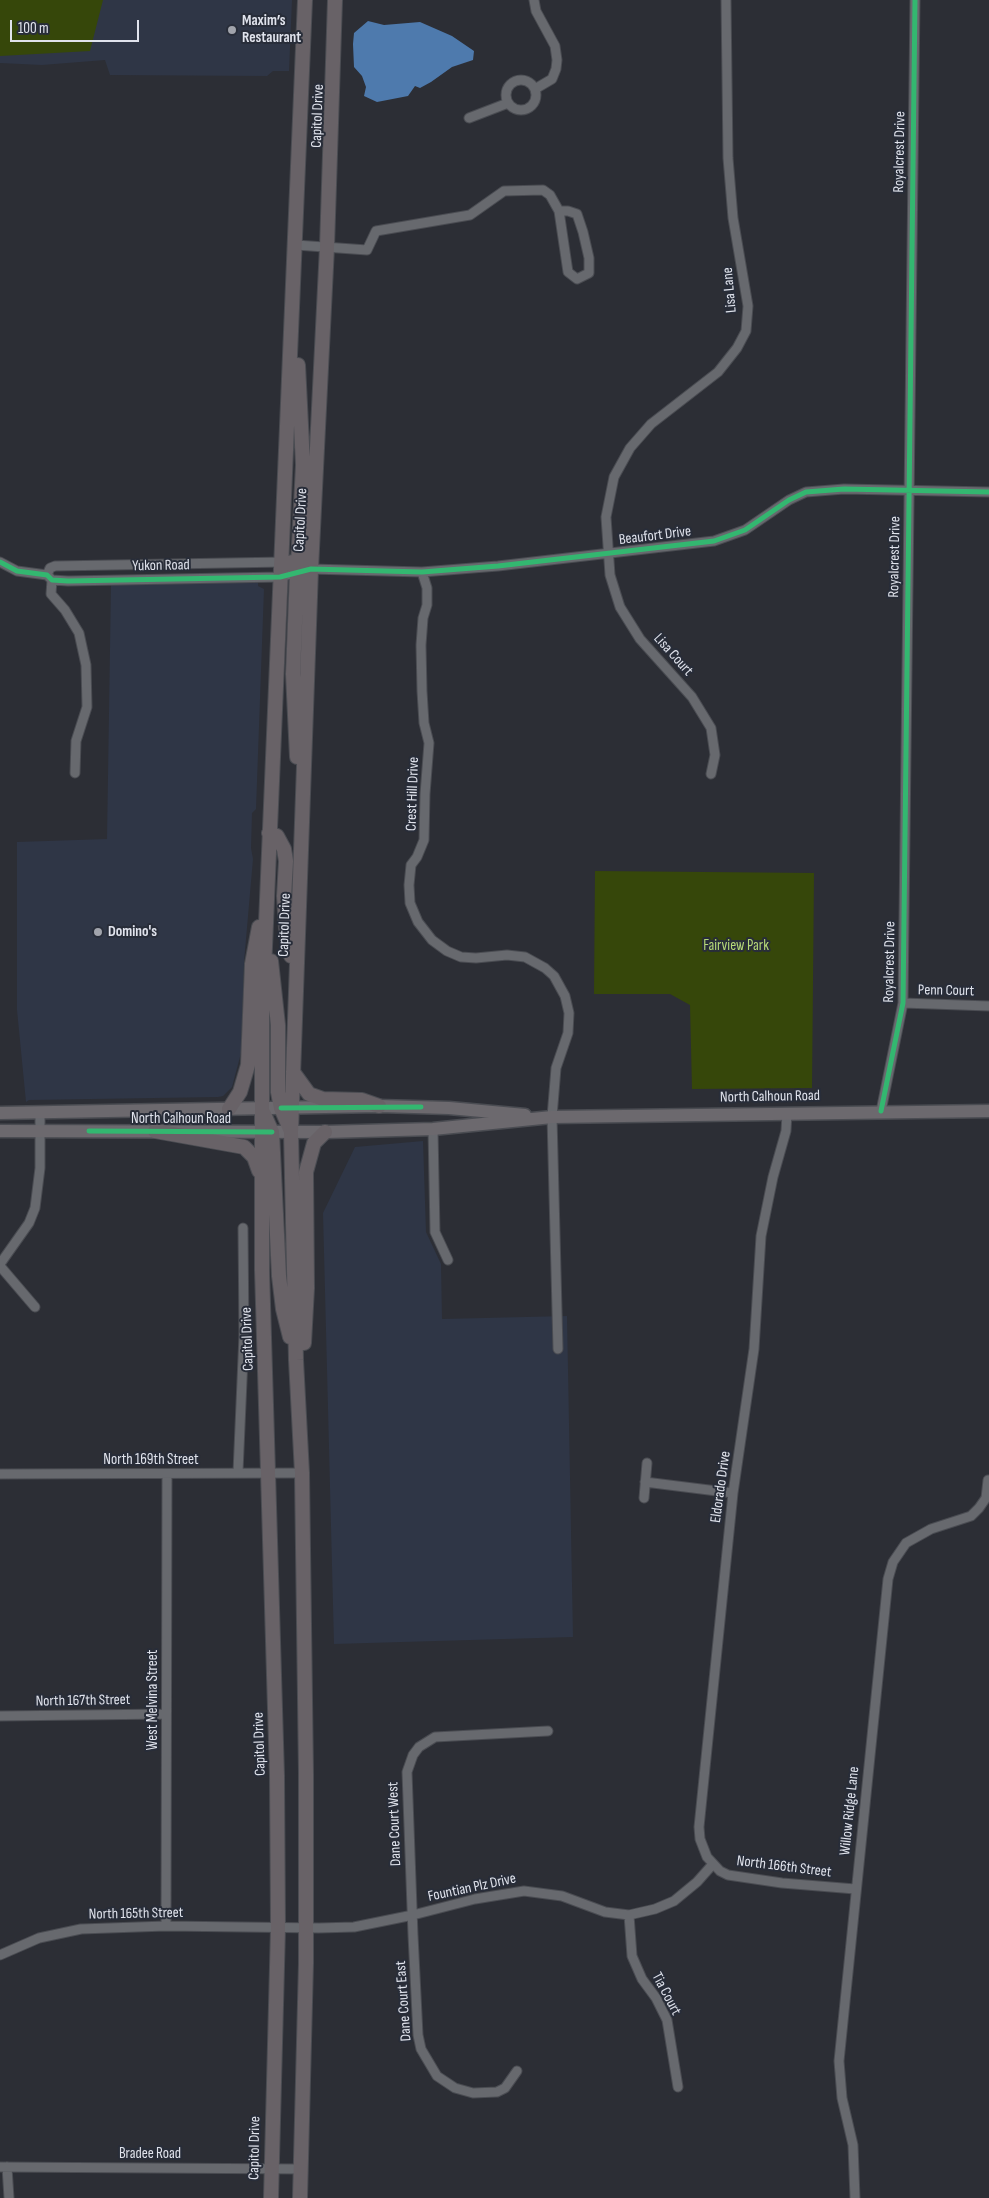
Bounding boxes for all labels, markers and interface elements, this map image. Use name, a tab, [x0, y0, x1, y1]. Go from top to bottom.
scale bar	[12, 10, 141, 42]
place label: Maxim’s Restaurant	[242, 12, 301, 47]
text: 100 m	[18, 19, 49, 38]
marker: Maxim’s Restaurant	[226, 24, 238, 36]
street label: Capitol Drive	[308, 84, 328, 148]
street label: Royalcrest Drive	[890, 111, 910, 193]
street label: Lisa Lane	[719, 267, 741, 313]
street label: Capitol Drive	[290, 488, 312, 552]
street label: Royalcrest Drive	[885, 516, 905, 598]
street label: Beaufort Drive	[618, 523, 692, 549]
street label: Yukon Road	[132, 557, 190, 575]
street label: Lisa Court	[649, 630, 697, 680]
street label: Crest Hill Drive	[403, 757, 423, 831]
street label: Capitol Drive	[275, 893, 295, 957]
street label: Royalcrest Drive	[880, 921, 900, 1003]
place label: Domino's	[108, 923, 157, 941]
marker: Domino's	[92, 926, 104, 938]
park label: Fairview Park	[703, 937, 769, 955]
street label: Penn Court	[918, 982, 974, 1000]
street label: North Calhoun Road	[720, 1087, 820, 1107]
street label: North Calhoun Road	[131, 1110, 231, 1128]
street label: Capitol Drive	[238, 1307, 258, 1371]
street label: Eldorado Drive	[707, 1450, 735, 1524]
street label: North 169th Street	[103, 1451, 199, 1469]
street label: West Melvina Street	[144, 1650, 162, 1750]
street label: North 167th Street	[35, 1691, 131, 1711]
street label: Capitol Drive	[250, 1712, 270, 1776]
street label: Willow Ridge Lane	[836, 1766, 864, 1856]
street label: Dane Court West	[385, 1781, 405, 1867]
street label: North 166th Street	[736, 1852, 832, 1882]
street label: Fountian Plz Drive	[426, 1870, 518, 1906]
street label: North 165th Street	[89, 1904, 183, 1924]
street label: Dane Court East	[392, 1960, 416, 2042]
street label: Tia Court	[647, 1970, 685, 2018]
street label: Capitol Drive	[245, 2116, 265, 2180]
street label: Bradee Road	[119, 2145, 181, 2163]

